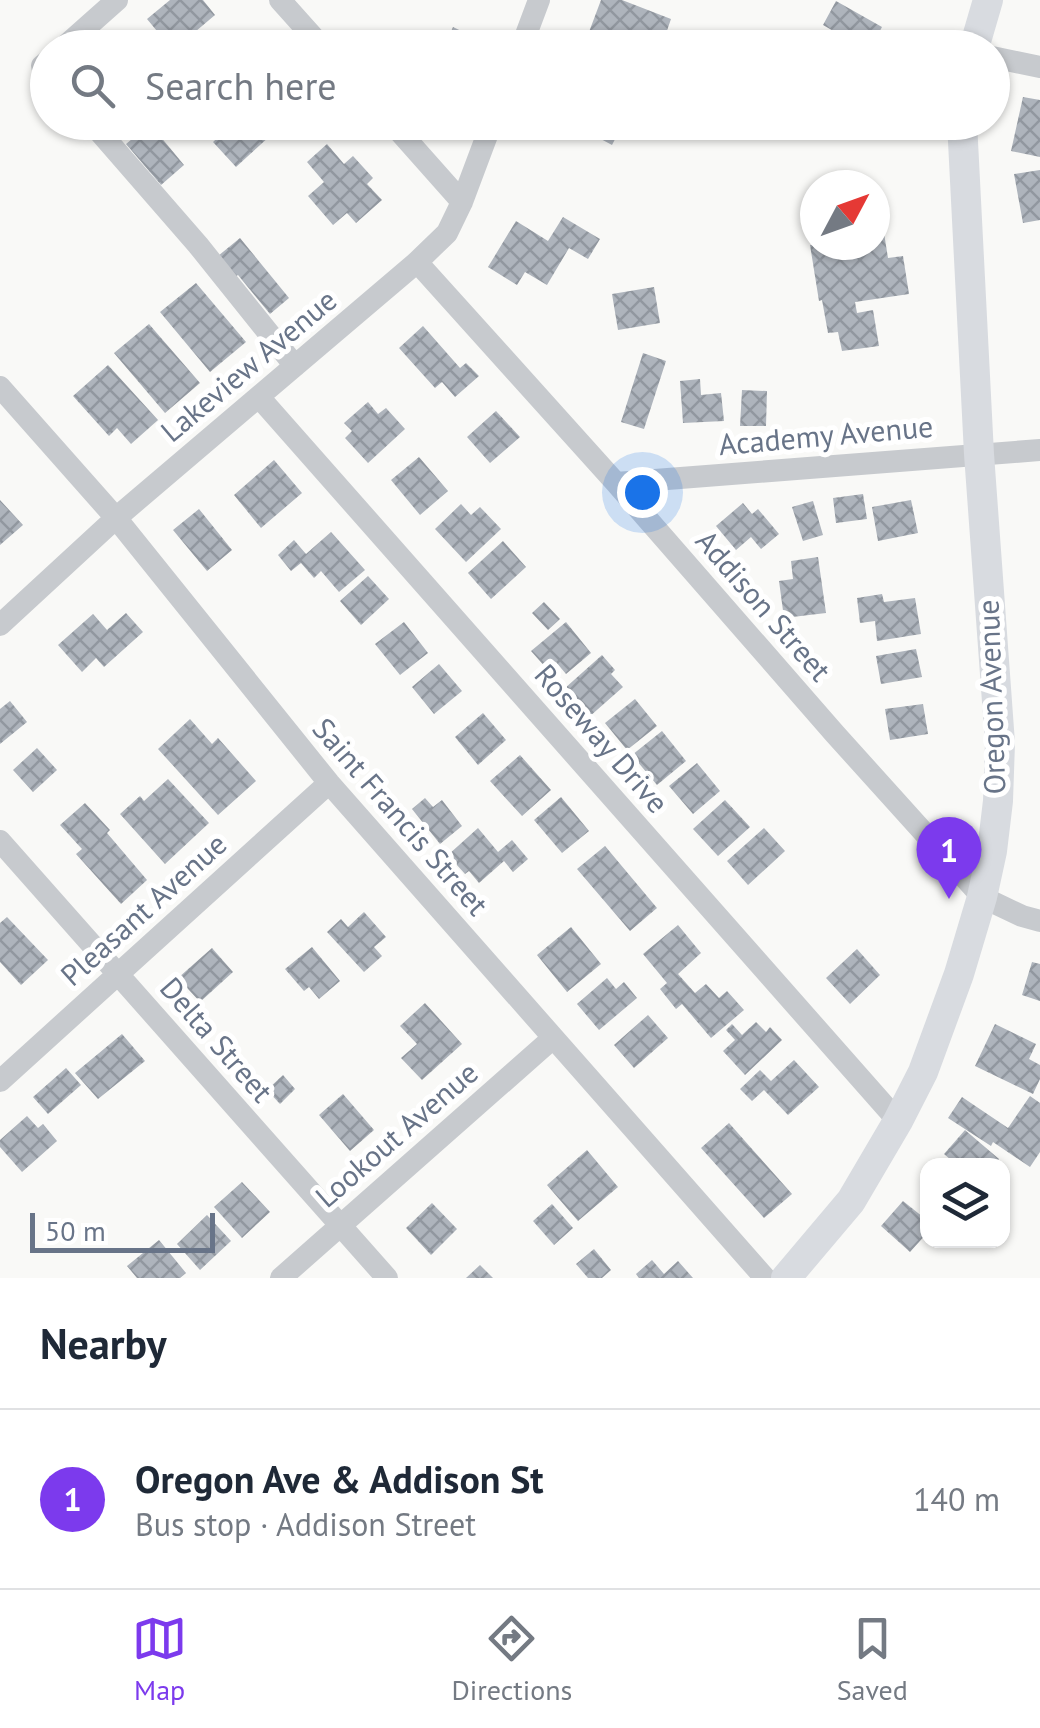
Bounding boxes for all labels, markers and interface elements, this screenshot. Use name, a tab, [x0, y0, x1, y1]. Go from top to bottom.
search box	[30, 30, 1010, 140]
icon: search	[65, 58, 120, 113]
text: Search here	[145, 61, 337, 110]
north arrow	[800, 170, 890, 260]
street label: Lakeview Avenue	[152, 280, 344, 450]
street label: Academy Avenue	[717, 406, 935, 463]
your location	[617, 467, 668, 518]
street label: Addison Street	[688, 521, 840, 689]
street label: Oregon Avenue	[968, 599, 1013, 795]
street label: Roseway Drive	[527, 655, 678, 821]
street label: Saint Francis Street	[305, 709, 498, 923]
pin: 1	[916, 816, 982, 899]
street label: Pleasant Avenue	[52, 824, 234, 994]
street label: Delta Street	[152, 968, 282, 1110]
street label: Lookout Avenue	[307, 1053, 485, 1215]
map controls	[920, 1158, 1010, 1248]
button: layers	[920, 1158, 1010, 1248]
scale bar	[30, 1208, 215, 1252]
text: 50 m	[45, 1212, 106, 1249]
text: Nearby	[40, 1316, 167, 1371]
text: Oregon Ave & Addison St	[135, 1454, 544, 1503]
text: 1	[63, 1478, 82, 1520]
text: 140 m	[913, 1478, 1000, 1520]
text: Bus stop · Addison Street	[135, 1503, 476, 1545]
tab: Map	[132, 1611, 187, 1708]
tab: Directions	[451, 1611, 572, 1708]
tab: Saved	[837, 1611, 908, 1708]

